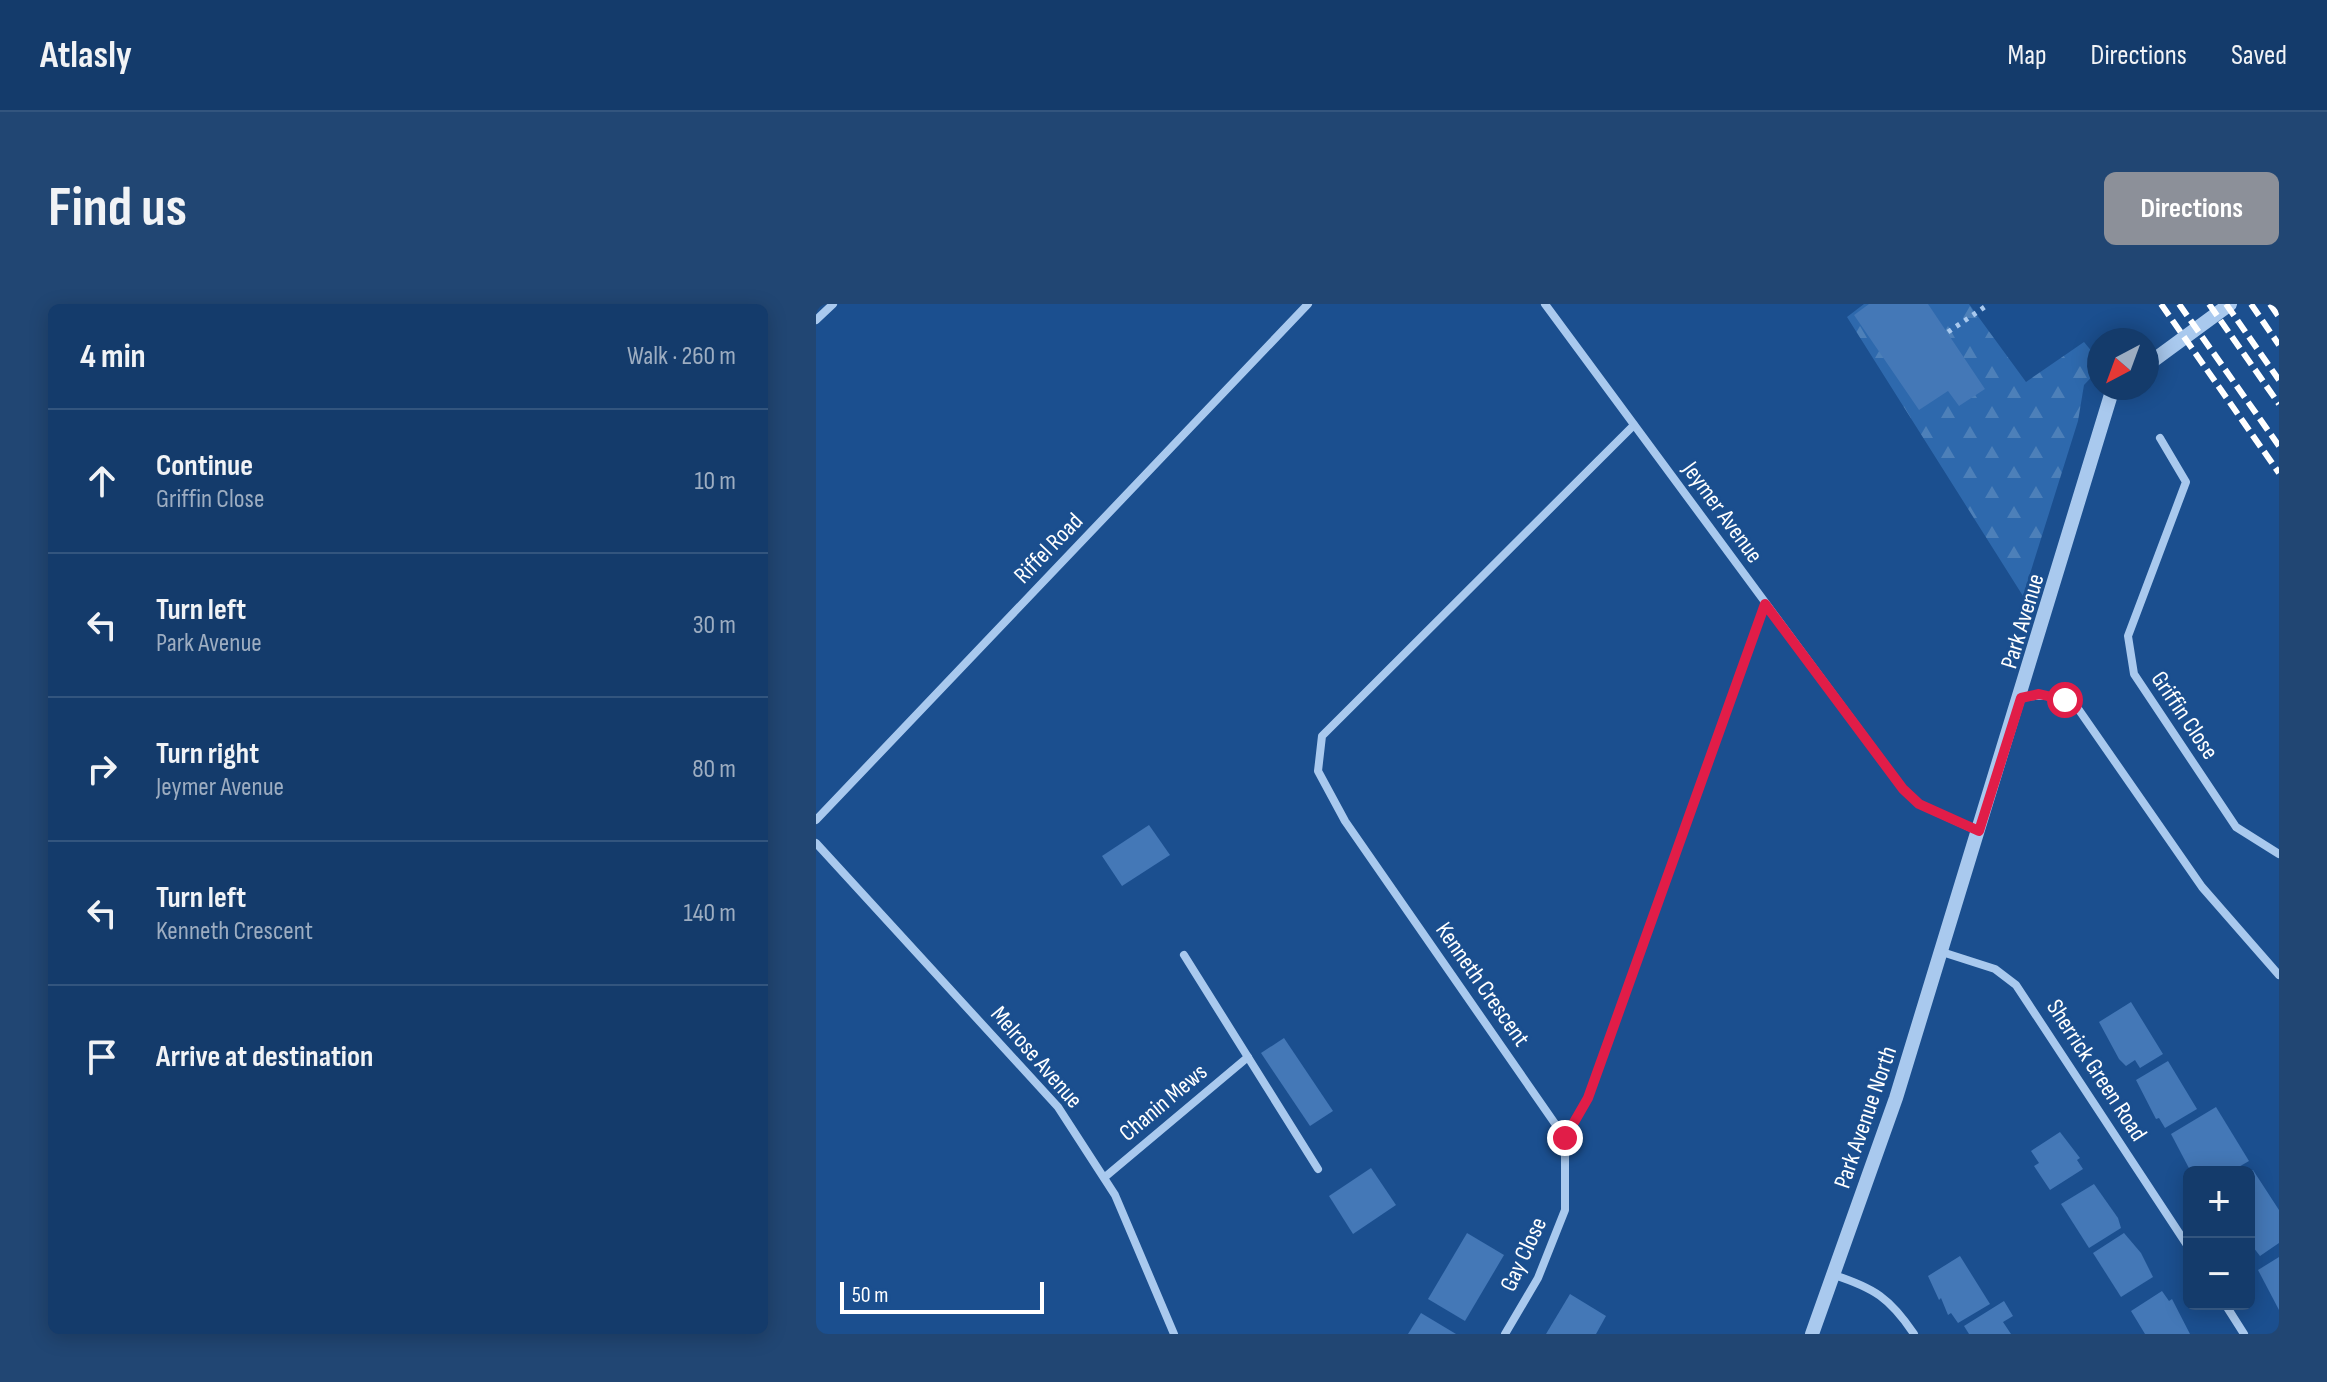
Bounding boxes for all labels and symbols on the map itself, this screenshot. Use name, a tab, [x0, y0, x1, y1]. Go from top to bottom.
north arrow	[2087, 328, 2159, 400]
street label: Jeymer Avenue	[1676, 455, 1769, 569]
street label: Riffel Road	[1008, 507, 1089, 590]
street label: Park Avenue	[1994, 570, 2051, 672]
street label: Griffin Close	[2145, 666, 2225, 765]
route start	[2047, 682, 2083, 718]
street label: Kenneth Crescent	[1429, 917, 1536, 1052]
street label: Sherrick Green Road	[2040, 994, 2153, 1146]
street label: Melrose Avenue	[984, 1000, 1089, 1114]
street label: Park Avenue North	[1828, 1042, 1903, 1192]
street label: Chanin Mews	[1113, 1057, 1213, 1148]
route end	[1547, 1120, 1583, 1156]
street label: Gay Close	[1494, 1213, 1553, 1296]
scale bar	[840, 1278, 1044, 1314]

